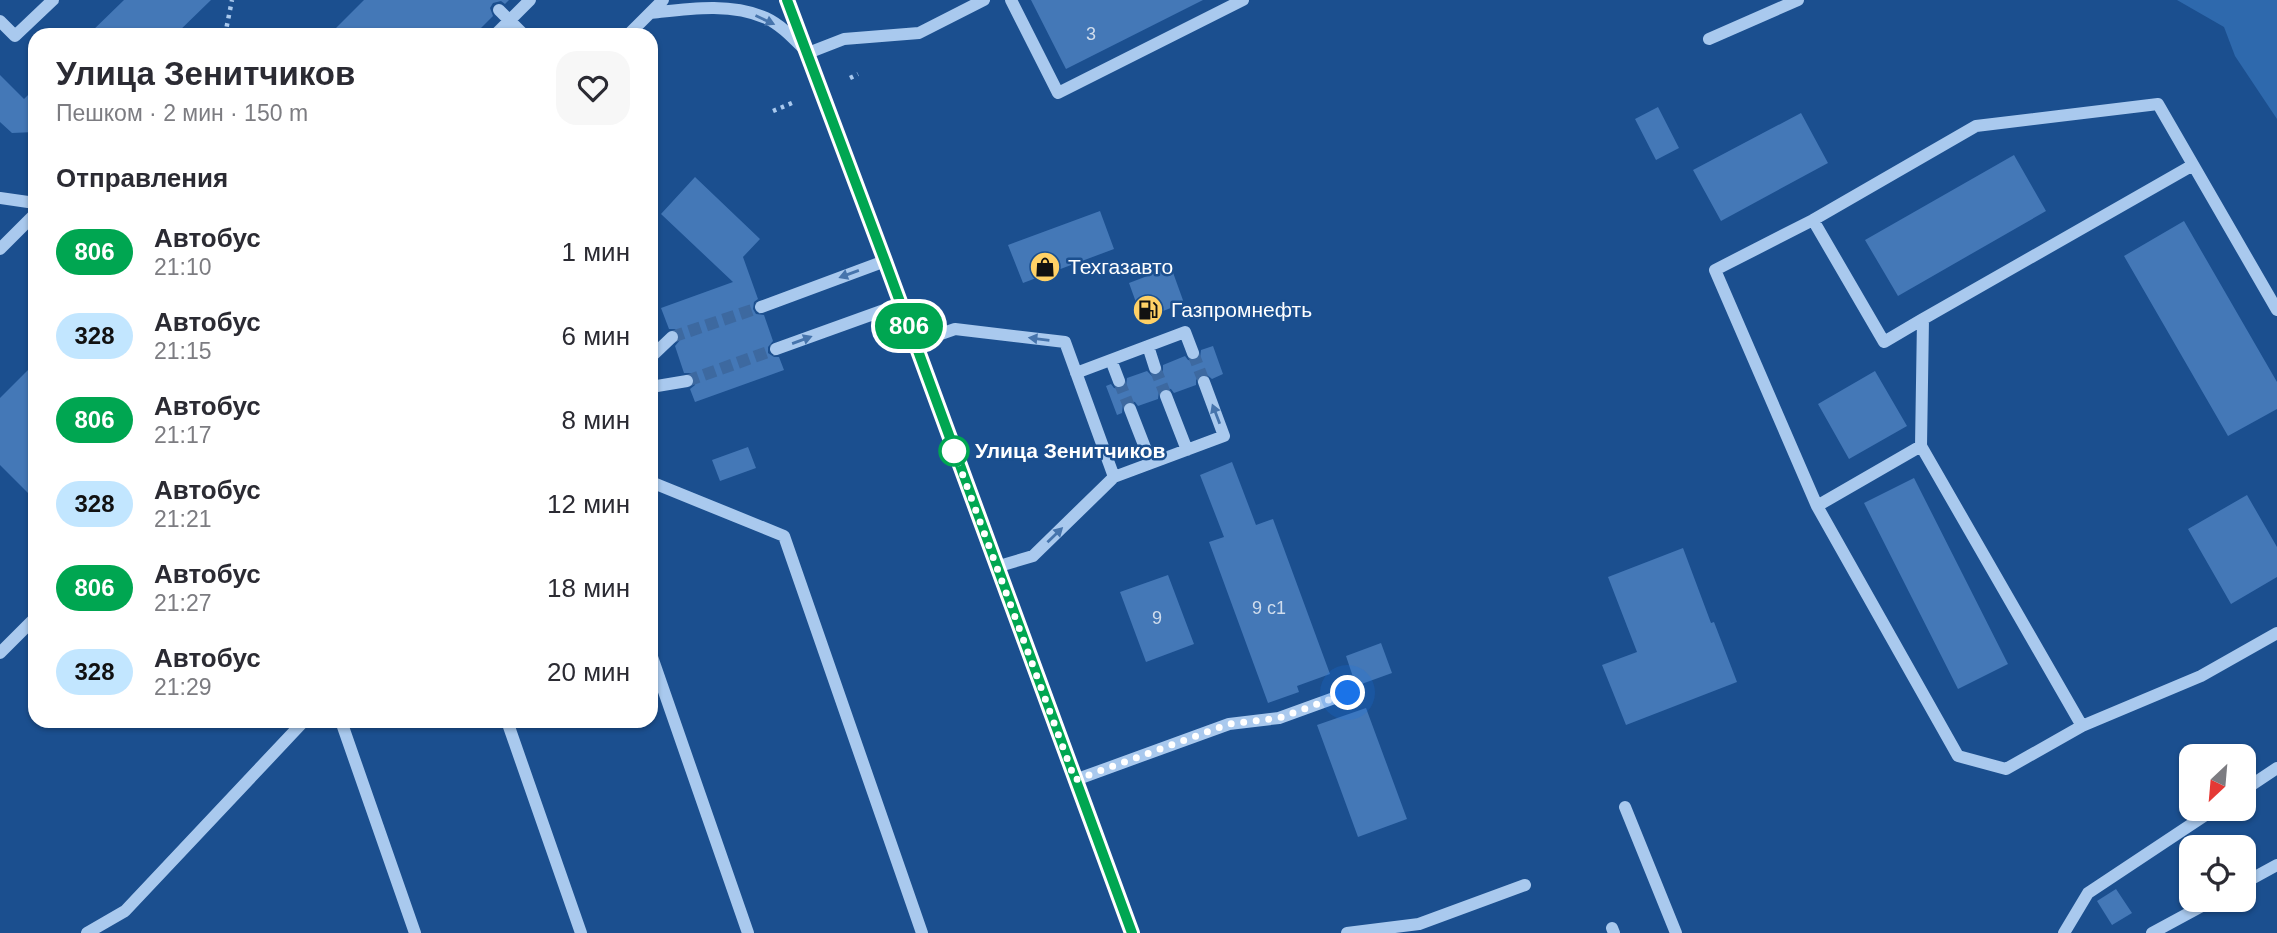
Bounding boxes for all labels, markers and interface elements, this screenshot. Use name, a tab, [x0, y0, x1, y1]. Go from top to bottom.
one-way arrow	[755, 14, 775, 26]
house number: 3	[1086, 24, 1096, 44]
button: heart	[556, 51, 630, 125]
text: Улица Зенитчиков	[56, 55, 355, 92]
text: Пешком · 2 мин · 150 m	[56, 100, 308, 126]
text: Отправления	[56, 163, 228, 193]
text: Автобус	[154, 223, 261, 253]
text: 1 мин	[562, 237, 630, 267]
text: 806	[74, 238, 115, 265]
shop icon: Техгазавто	[1028, 250, 1062, 284]
text: 21:10	[154, 254, 212, 280]
place label: Техгазавто	[1068, 255, 1173, 278]
one-way arrow	[839, 269, 860, 280]
fuel station icon: Газпромнефть	[1131, 293, 1165, 327]
place label: Газпромнефть	[1171, 298, 1312, 321]
line badge: 806	[869, 303, 949, 349]
text: Автобус	[154, 307, 261, 337]
text: 806	[889, 312, 929, 339]
text: 6 мин	[562, 321, 630, 351]
text: 328	[74, 322, 115, 349]
one-way arrow	[792, 334, 813, 345]
one-way arrow	[1028, 334, 1050, 345]
text: 21:15	[154, 338, 212, 364]
text: Автобус	[154, 391, 261, 421]
one-way arrow	[1210, 403, 1221, 424]
text: 8 мин	[562, 405, 630, 435]
text: 806	[74, 406, 115, 433]
text: 21:17	[154, 422, 212, 448]
marker: Улица Зенитчиков	[939, 436, 969, 466]
place label: Улица Зенитчиков	[975, 439, 1166, 462]
text: Автобус	[154, 475, 261, 505]
text: 12 мин	[547, 489, 630, 519]
text: 328	[74, 490, 115, 517]
text: 21:21	[154, 506, 212, 532]
one-way arrow	[1046, 527, 1062, 544]
text: Автобус	[154, 559, 261, 589]
text: 18 мин	[547, 573, 630, 603]
text: 806	[74, 574, 115, 601]
text: 21:27	[154, 590, 212, 616]
house number: 9 с1	[1252, 598, 1286, 618]
house number: 9	[1152, 608, 1162, 628]
text: Автобус	[154, 643, 261, 673]
text: 20 мин	[547, 657, 630, 687]
text: 328	[74, 658, 115, 685]
text: 21:29	[154, 674, 212, 700]
your location	[1330, 675, 1365, 710]
north arrow	[2179, 744, 2256, 821]
map controls	[2179, 744, 2256, 912]
button: locate	[2179, 835, 2256, 912]

